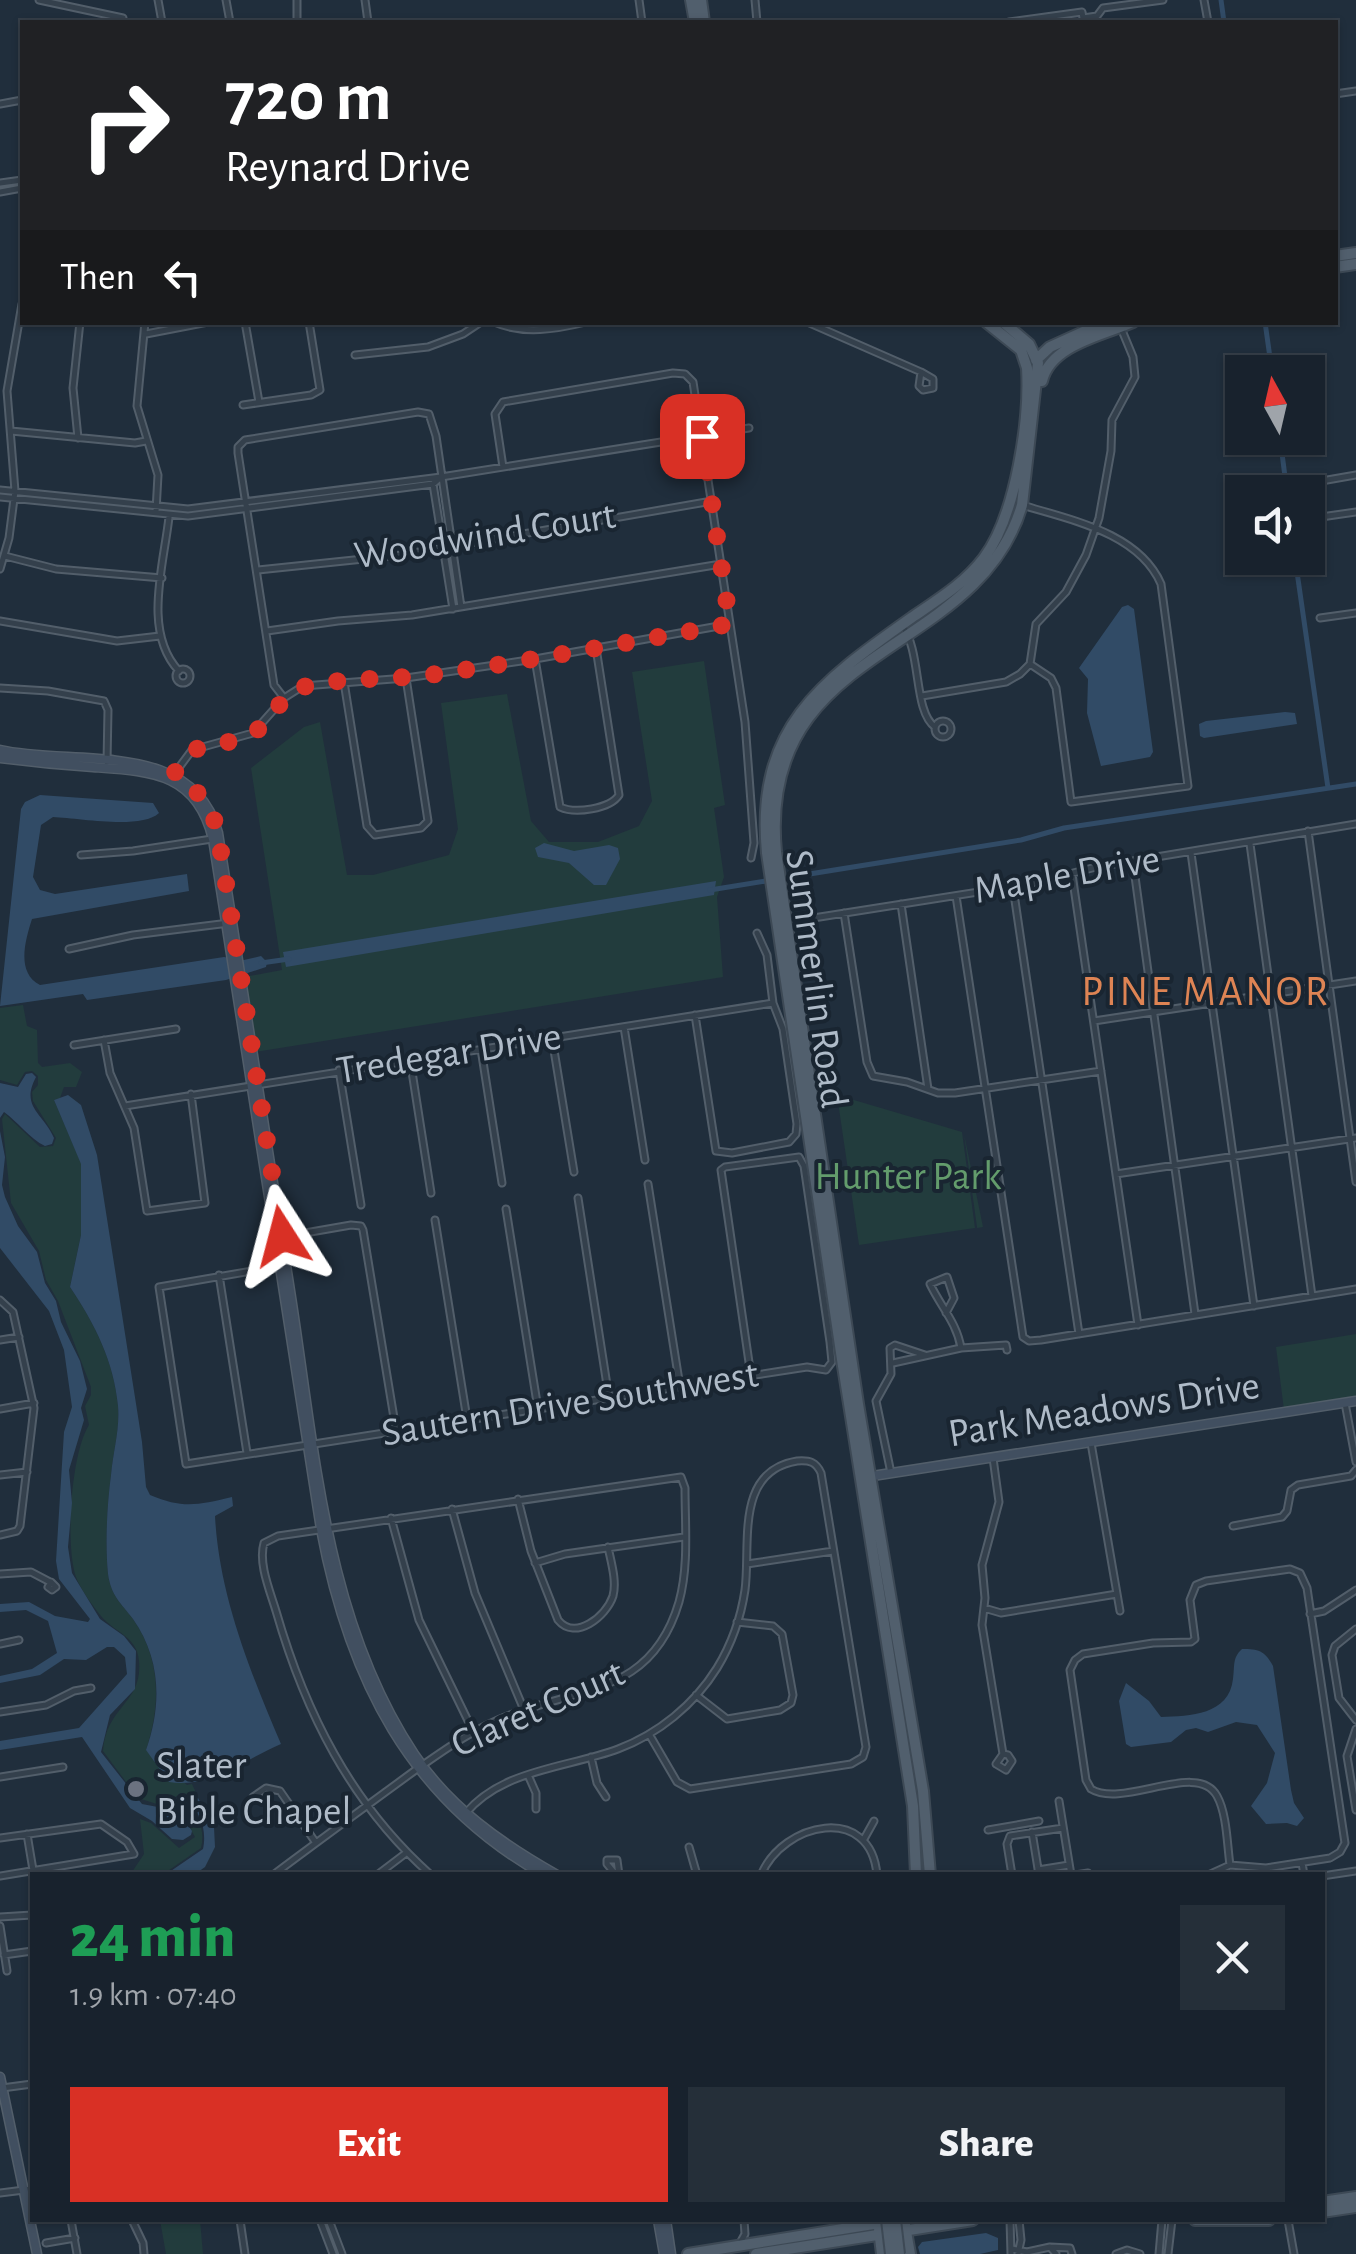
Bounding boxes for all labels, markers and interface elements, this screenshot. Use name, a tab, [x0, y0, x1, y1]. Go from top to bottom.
icon: right	[60, 60, 190, 190]
text: 720 m	[225, 63, 392, 133]
text: Reynard Drive	[225, 145, 471, 190]
icon: left	[155, 250, 210, 305]
text: Then	[60, 259, 135, 297]
north arrow	[1225, 355, 1325, 455]
map controls	[1225, 355, 1325, 575]
pin	[660, 394, 745, 479]
icon: arrive	[675, 409, 730, 464]
button: sound	[1225, 475, 1325, 575]
street label: Woodwind Court	[352, 496, 619, 576]
street label: Maple Drive	[971, 839, 1163, 911]
street label: Summerlin Road	[778, 847, 854, 1111]
district label: PINE MANOR	[1081, 971, 1331, 1013]
street label: Tredegar Drive	[334, 1016, 564, 1092]
park label: Hunter Park	[815, 1157, 1001, 1197]
position arrow	[230, 1184, 334, 1288]
street label: Sautern Drive Southwest	[379, 1354, 761, 1454]
street label: Park Meadows Drive	[945, 1366, 1263, 1454]
street label: Claret Court	[445, 1653, 631, 1765]
place label: Slater Bible Chapel	[156, 1746, 351, 1832]
marker: Slater Bible Chapel	[125, 1778, 147, 1800]
button: close	[1180, 1905, 1285, 2010]
text: 24 min	[70, 1908, 235, 1968]
text: 1.9 km · 07:40	[70, 1979, 237, 2011]
button: Exit	[70, 2087, 668, 2202]
button: Share	[688, 2087, 1285, 2202]

